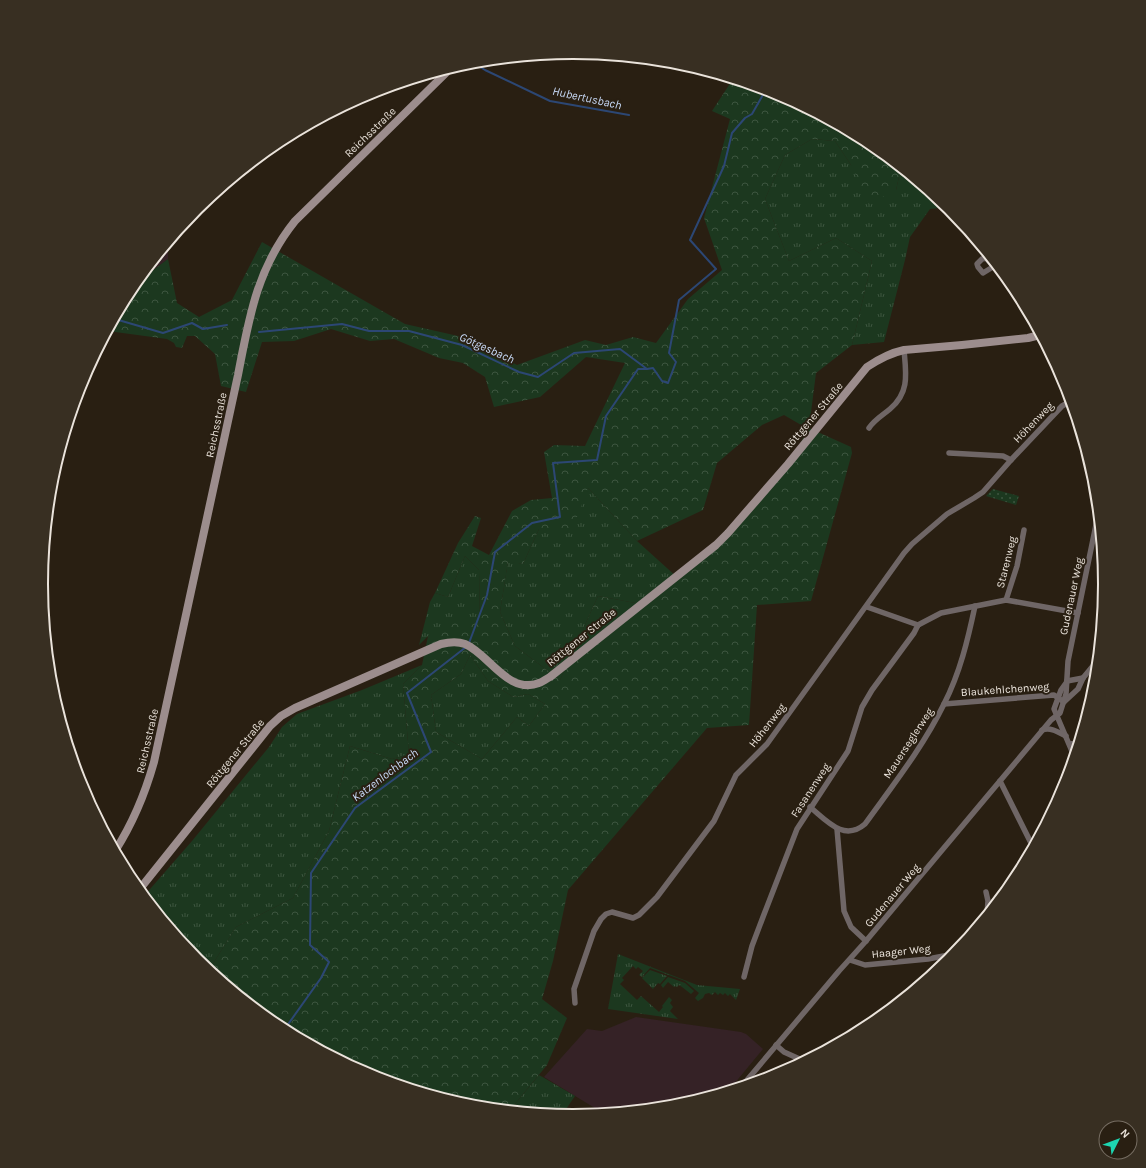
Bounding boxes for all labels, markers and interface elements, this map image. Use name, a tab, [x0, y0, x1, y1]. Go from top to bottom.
water label: Hubertusbach	[551, 84, 623, 112]
street label: Reichsstraße	[342, 104, 399, 160]
water label: Götgesbach	[457, 330, 517, 366]
street label: Röttgener Straße	[781, 379, 846, 453]
street label: Reichsstraße	[203, 391, 230, 459]
street label: Höhenweg	[1011, 399, 1057, 446]
street label: Starenweg	[994, 534, 1019, 589]
street label: Gudenauer Weg	[1057, 555, 1086, 636]
street label: Röttgener Straße	[544, 605, 619, 669]
street label: Blaukehlchenweg	[960, 680, 1050, 699]
street label: Höhenweg	[746, 700, 789, 750]
street label: Mauerseglerweg	[881, 705, 937, 781]
street label: Reichsstraße	[134, 707, 161, 775]
street label: Röttgener Straße	[204, 716, 267, 790]
water label: Katzenlochbach	[349, 746, 421, 804]
street label: Fasanenweg	[788, 760, 833, 820]
street label: Gudenauer Weg	[862, 860, 923, 930]
street label: Haager Weg	[871, 942, 932, 961]
north arrow	[1098, 1120, 1138, 1160]
text: N	[1118, 1126, 1133, 1141]

